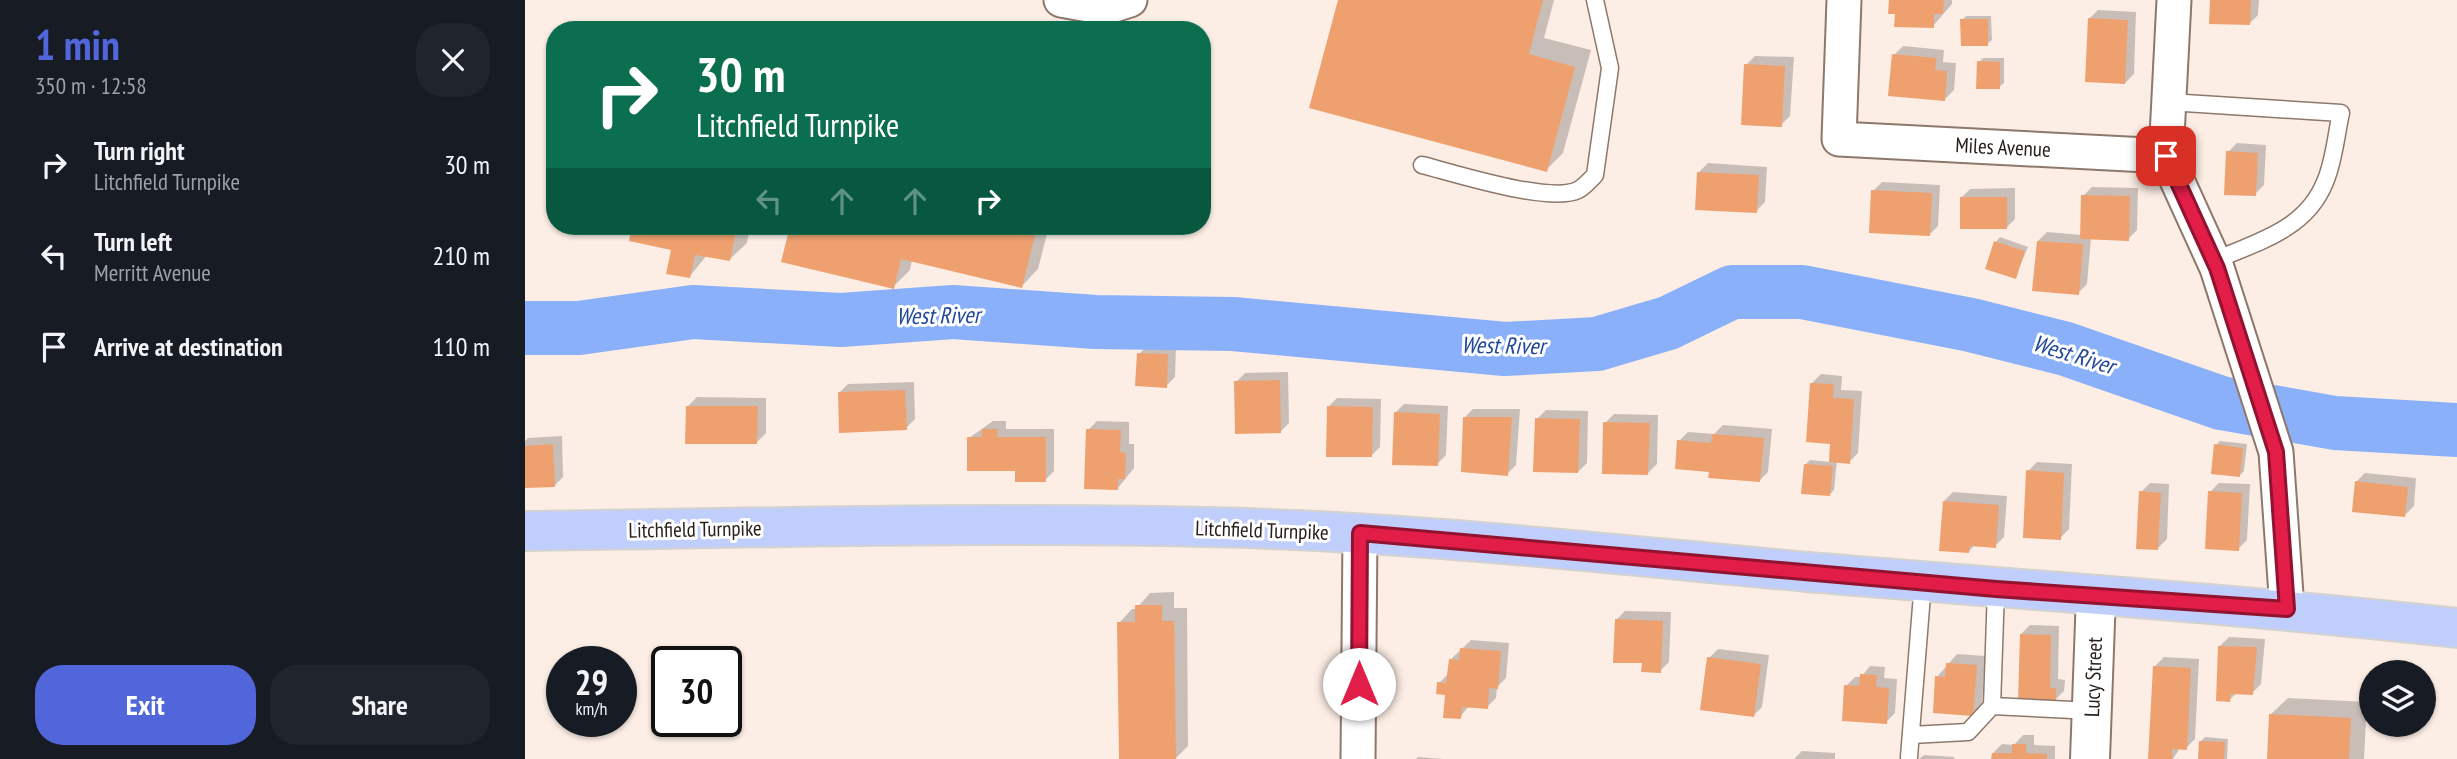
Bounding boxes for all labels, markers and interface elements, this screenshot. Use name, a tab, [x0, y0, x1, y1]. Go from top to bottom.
text: 1 min	[35, 17, 120, 72]
button: close	[416, 23, 490, 97]
text: 30 m	[696, 42, 785, 106]
icon: right	[581, 49, 672, 140]
text: 350 m · 12:58	[35, 71, 147, 100]
text: Litchfield Turnpike	[696, 104, 899, 146]
pin	[2136, 126, 2196, 186]
street label: Miles Avenue	[1955, 131, 2051, 163]
text: Turn right	[94, 134, 185, 167]
icon: arrive	[2147, 137, 2185, 175]
icon: right	[35, 146, 73, 184]
text: 30 m	[444, 148, 490, 181]
text: Litchfield Turnpike	[94, 167, 240, 196]
icon: left	[750, 182, 788, 220]
icon: ahead	[823, 182, 861, 220]
icon: ahead	[896, 182, 934, 220]
icon: right	[969, 182, 1007, 220]
text: Turn left	[94, 225, 172, 258]
icon: left	[35, 237, 73, 275]
text: 210 m	[432, 239, 490, 272]
text: Merritt Avenue	[94, 258, 211, 287]
water label: West River	[896, 300, 984, 330]
icon: arrive	[35, 328, 73, 366]
water label: West River	[2030, 328, 2122, 381]
text: Arrive at destination	[94, 330, 283, 363]
text: 110 m	[432, 330, 490, 363]
water label: West River	[1461, 330, 1549, 360]
street label: Litchfield Turnpike	[628, 514, 762, 544]
street label: Litchfield Turnpike	[1195, 514, 1329, 546]
street label: Lucy Street	[2078, 636, 2108, 717]
speed limit sign: 30	[651, 646, 742, 737]
position arrow	[1322, 647, 1396, 721]
text: 29	[575, 659, 608, 705]
map controls	[2359, 660, 2436, 737]
button: layers	[2359, 660, 2436, 737]
button: Exit	[35, 665, 256, 745]
button: Share	[270, 665, 490, 745]
text: km/h	[576, 697, 607, 720]

